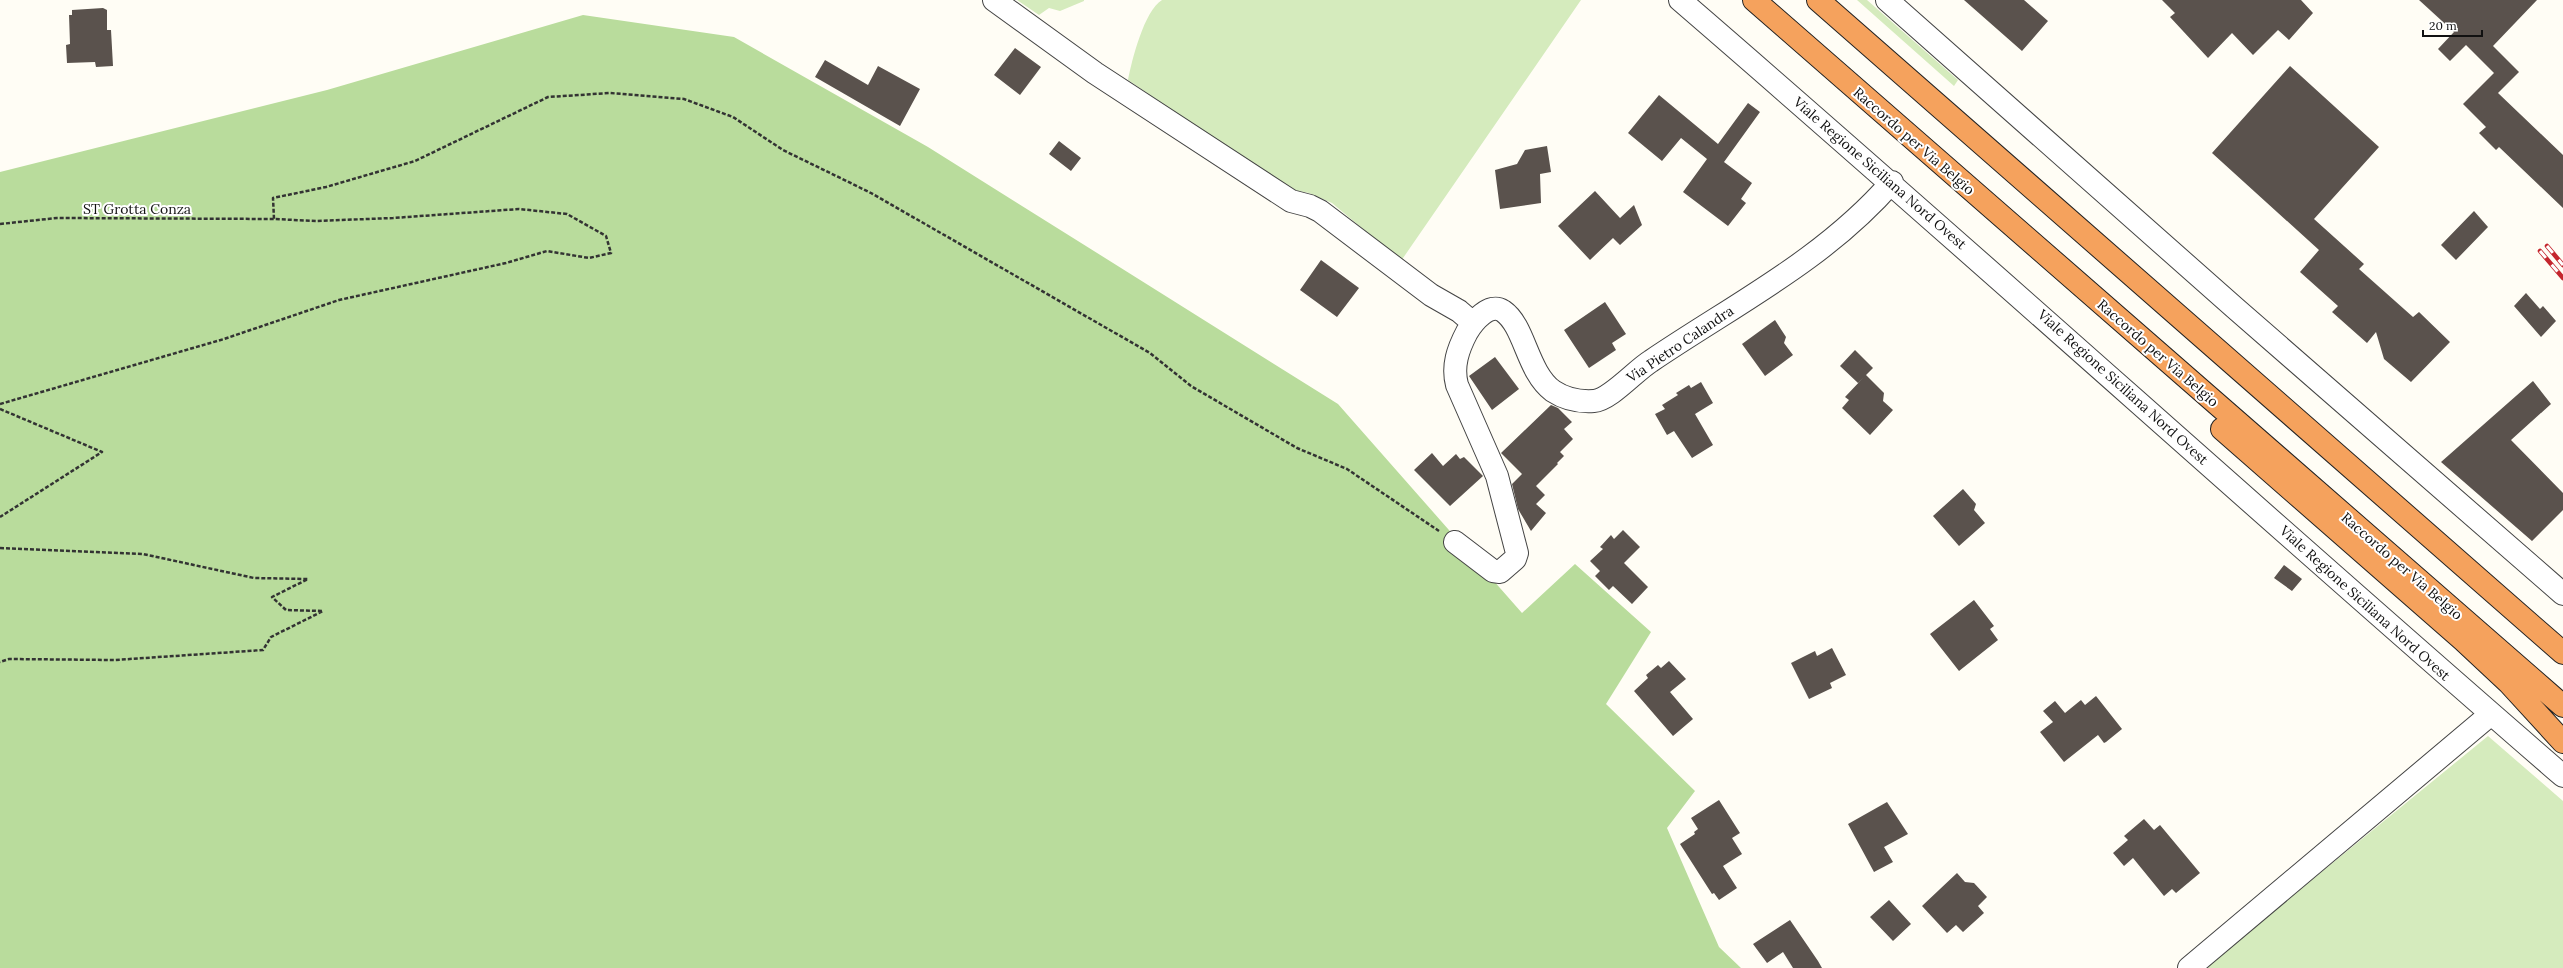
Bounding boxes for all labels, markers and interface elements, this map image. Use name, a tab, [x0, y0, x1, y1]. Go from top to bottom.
scale bar	[2423, 12, 2482, 38]
text: 20 m	[2429, 18, 2457, 33]
street label: Raccordo per Via Belgio	[1850, 83, 1978, 199]
street label: Viale Regione Siciliana Nord Ovest	[1789, 92, 1971, 253]
street label: ST Grotta Conza	[83, 200, 191, 218]
street label: Raccordo per Via Belgio	[2094, 295, 2222, 411]
street label: Via Pietro Calandra	[1622, 302, 1737, 387]
street label: Viale Regione Siciliana Nord Ovest	[2033, 305, 2212, 469]
street label: Raccordo per Via Belgio	[2338, 508, 2466, 624]
street label: Viale Regione Siciliana Nord Ovest	[2275, 521, 2454, 685]

